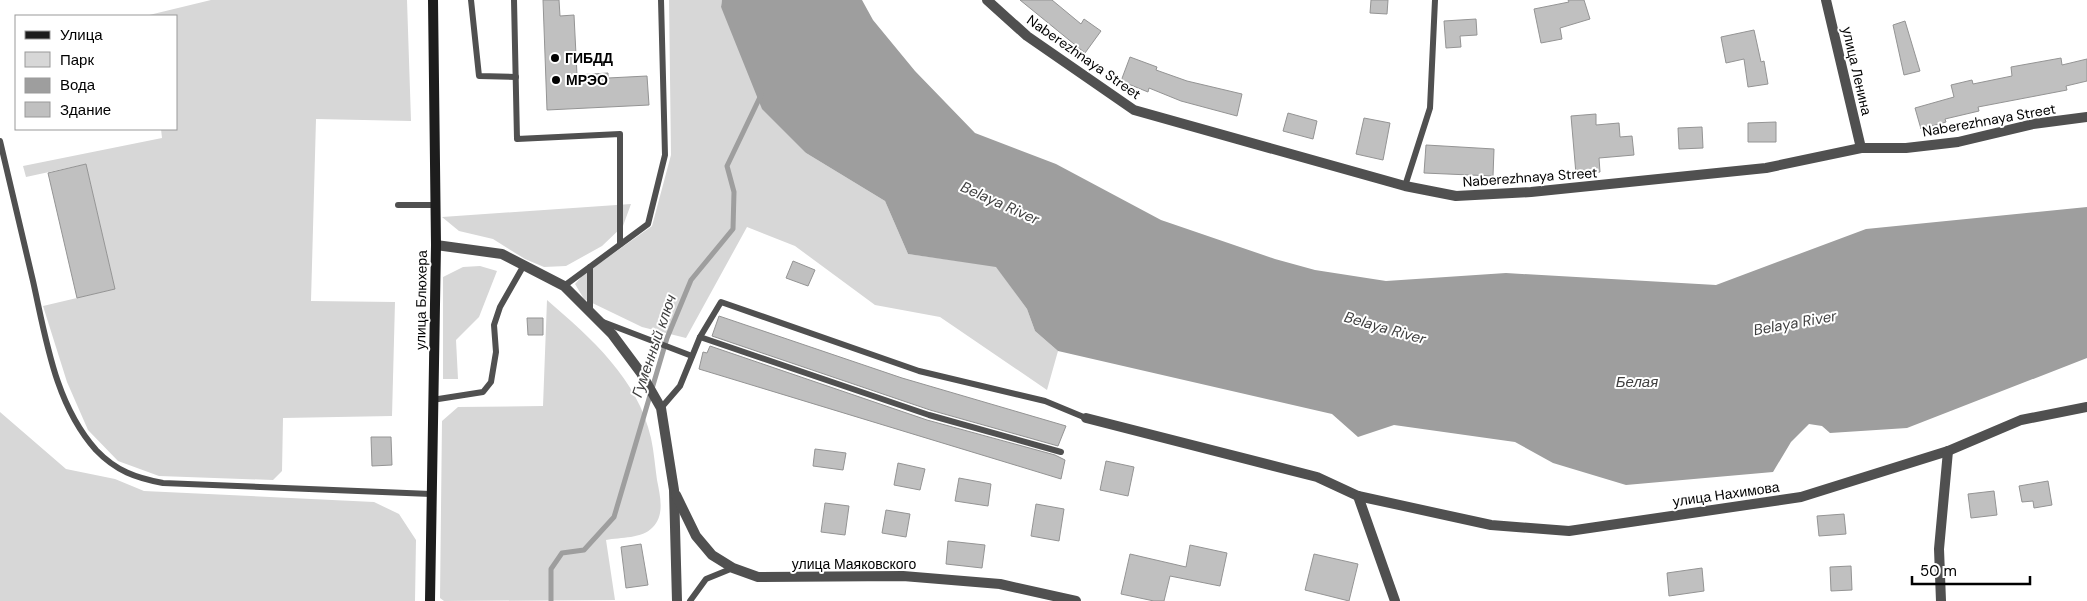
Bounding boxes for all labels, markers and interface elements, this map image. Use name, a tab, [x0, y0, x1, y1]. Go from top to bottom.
street label: Naberezhnaya Street	[1023, 11, 1145, 103]
legend	[15, 15, 178, 130]
text: Улица	[60, 25, 103, 45]
street label: улица Ленина	[1838, 25, 1876, 117]
place label: ГИБДД	[565, 49, 613, 67]
text: Парк	[60, 50, 94, 70]
marker: ГИБДД	[549, 52, 561, 64]
place label: МРЭО	[566, 71, 608, 89]
marker: МРЭО	[550, 74, 562, 86]
text: Вода	[60, 75, 96, 95]
street label: Naberezhnaya Street	[1921, 99, 2057, 141]
text: Здание	[60, 100, 111, 120]
street label: Naberezhnaya Street	[1462, 163, 1598, 191]
water label: Belaya River	[958, 177, 1043, 229]
street label: улица Блюхера	[411, 250, 431, 350]
water label: Гуменный ключ	[627, 292, 681, 400]
water label: Belaya River	[1752, 306, 1839, 340]
water label: Belaya River	[1342, 307, 1429, 349]
water label: Белая	[1616, 372, 1658, 392]
street label: улица Нахимова	[1672, 478, 1781, 510]
scale bar	[1912, 554, 2030, 586]
street label: улица Маяковского	[792, 555, 916, 573]
text: 50 m	[1920, 561, 1957, 581]

